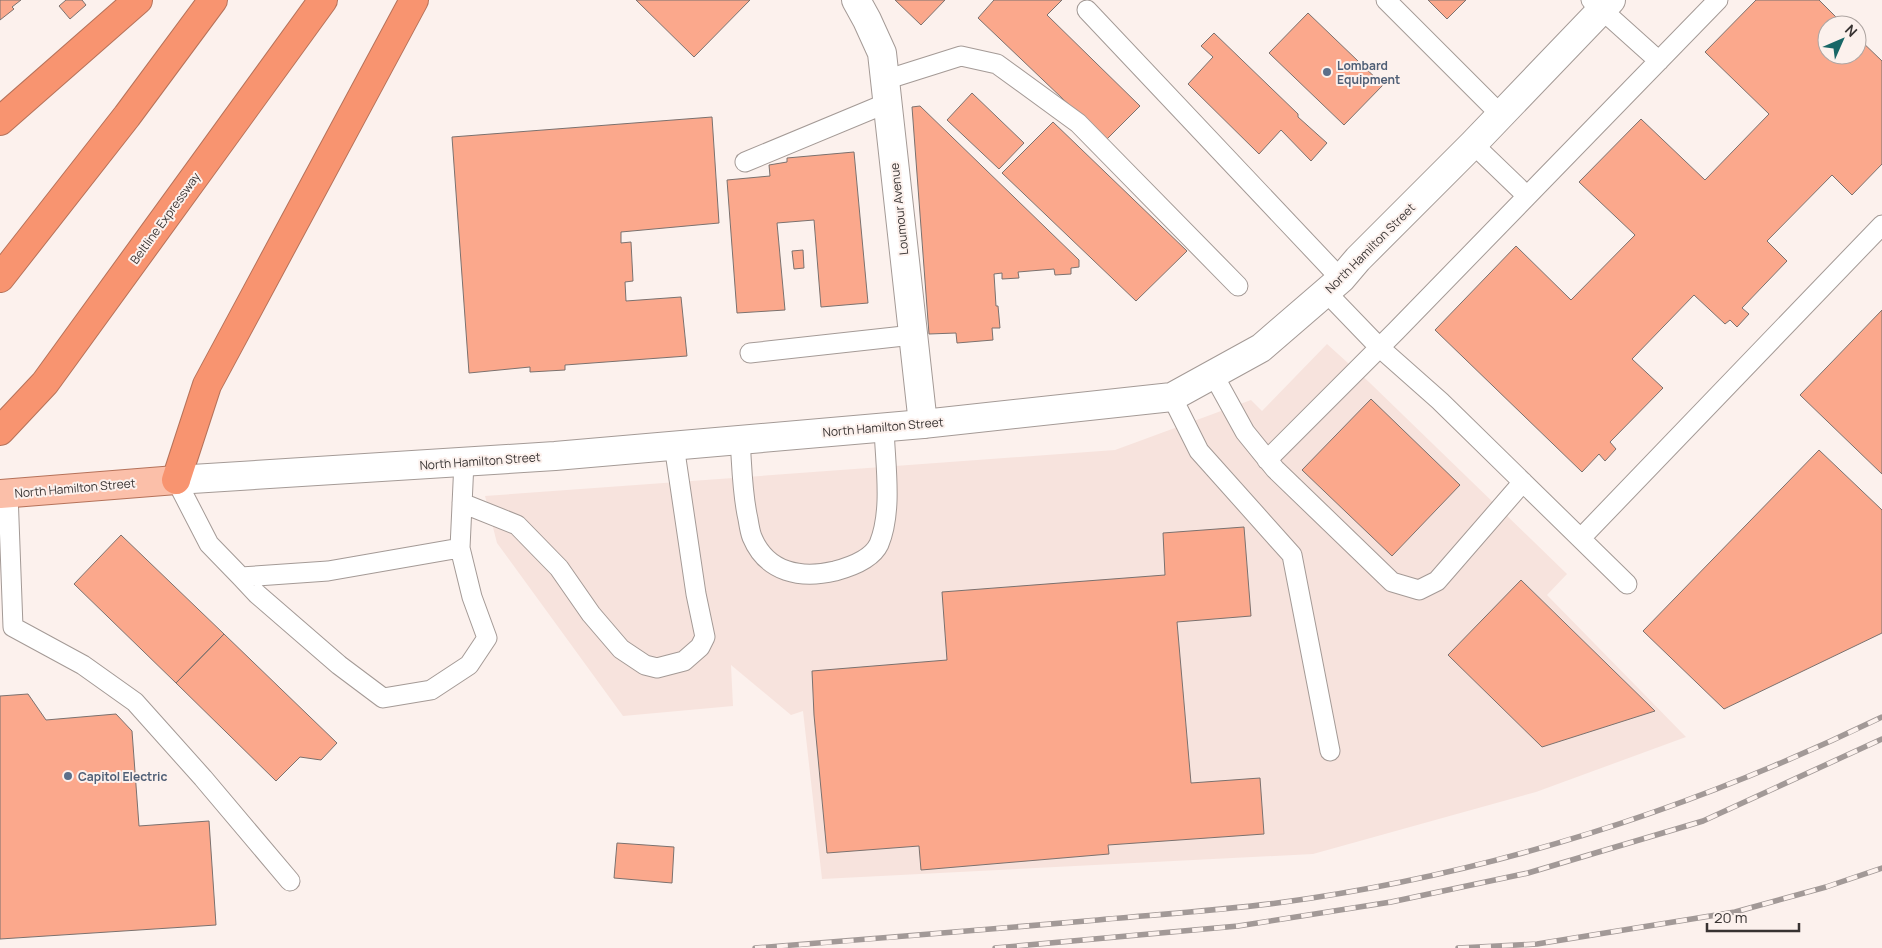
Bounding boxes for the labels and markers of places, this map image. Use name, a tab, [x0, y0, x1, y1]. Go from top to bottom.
place label: Lombard Equipment	[1337, 57, 1400, 88]
marker: Lombard Equipment	[1321, 66, 1333, 78]
place label: Capitol Electric	[78, 768, 167, 785]
marker: Capitol Electric	[62, 770, 74, 782]

